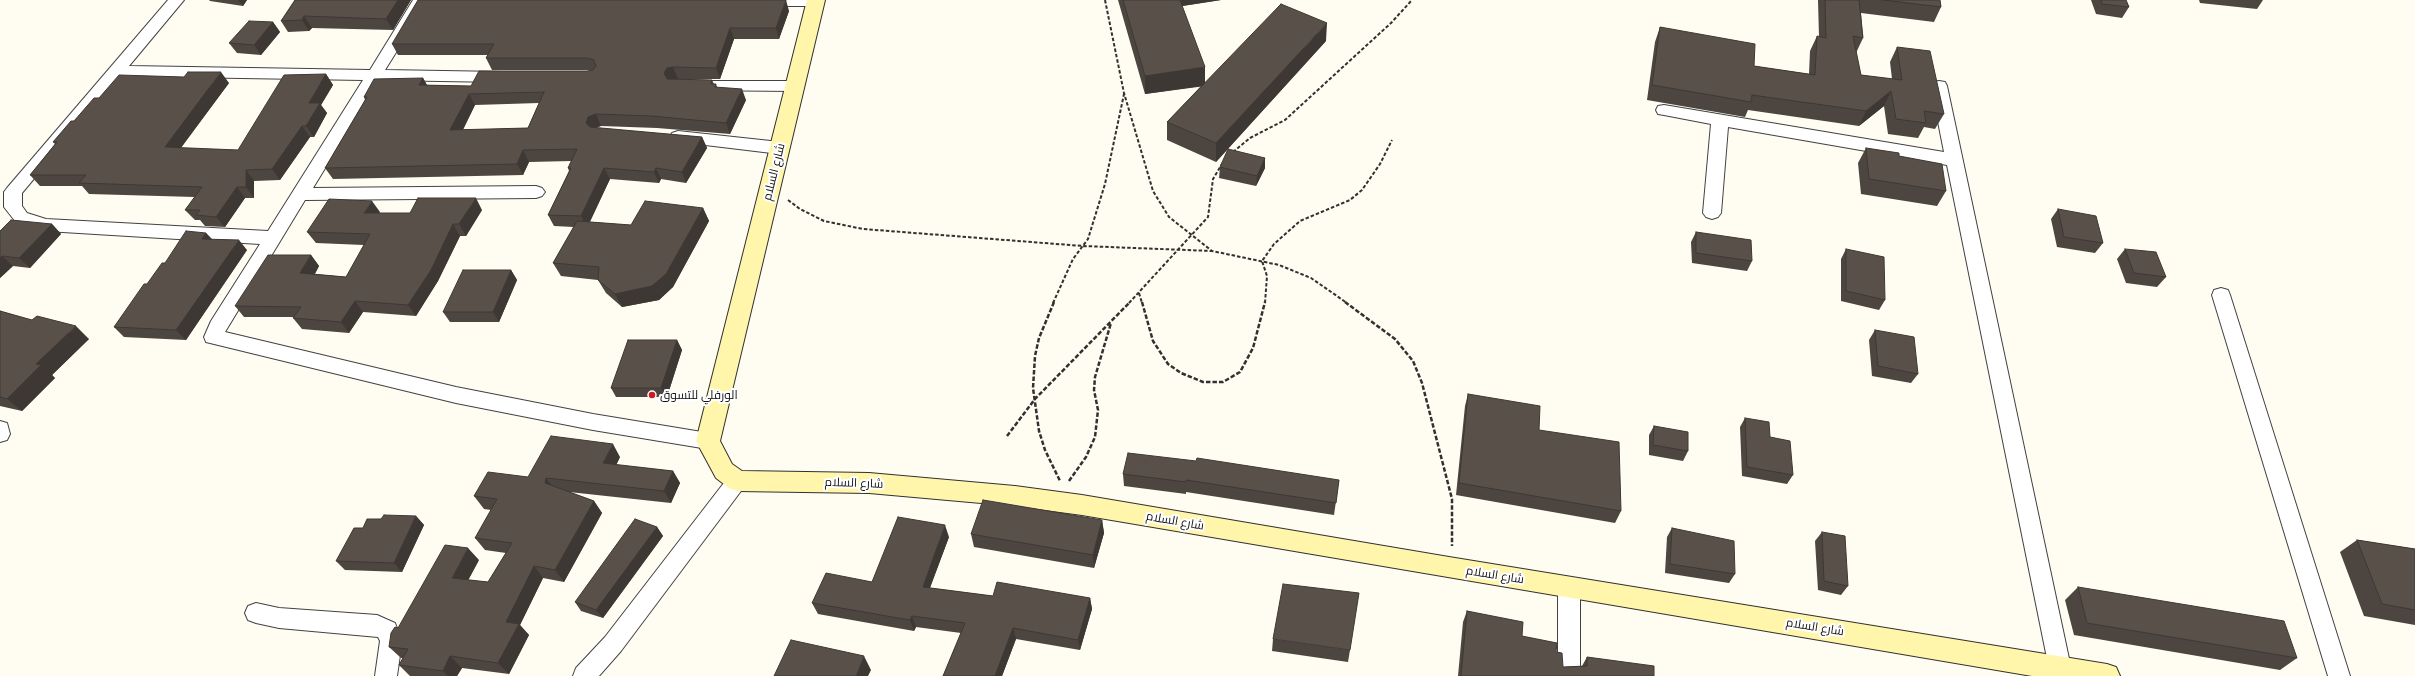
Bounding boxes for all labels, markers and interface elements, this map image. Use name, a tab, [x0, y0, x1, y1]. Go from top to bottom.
street label: شارع السلام	[760, 142, 788, 202]
place label: الورفلي للتسوق	[660, 388, 738, 402]
marker: الورفلي للتسوق	[647, 390, 657, 400]
street label: شارع السلام	[824, 475, 884, 491]
street label: شارع السلام	[1145, 509, 1205, 533]
street label: شارع السلام	[1465, 563, 1525, 587]
street label: شارع السلام	[1785, 615, 1845, 639]

